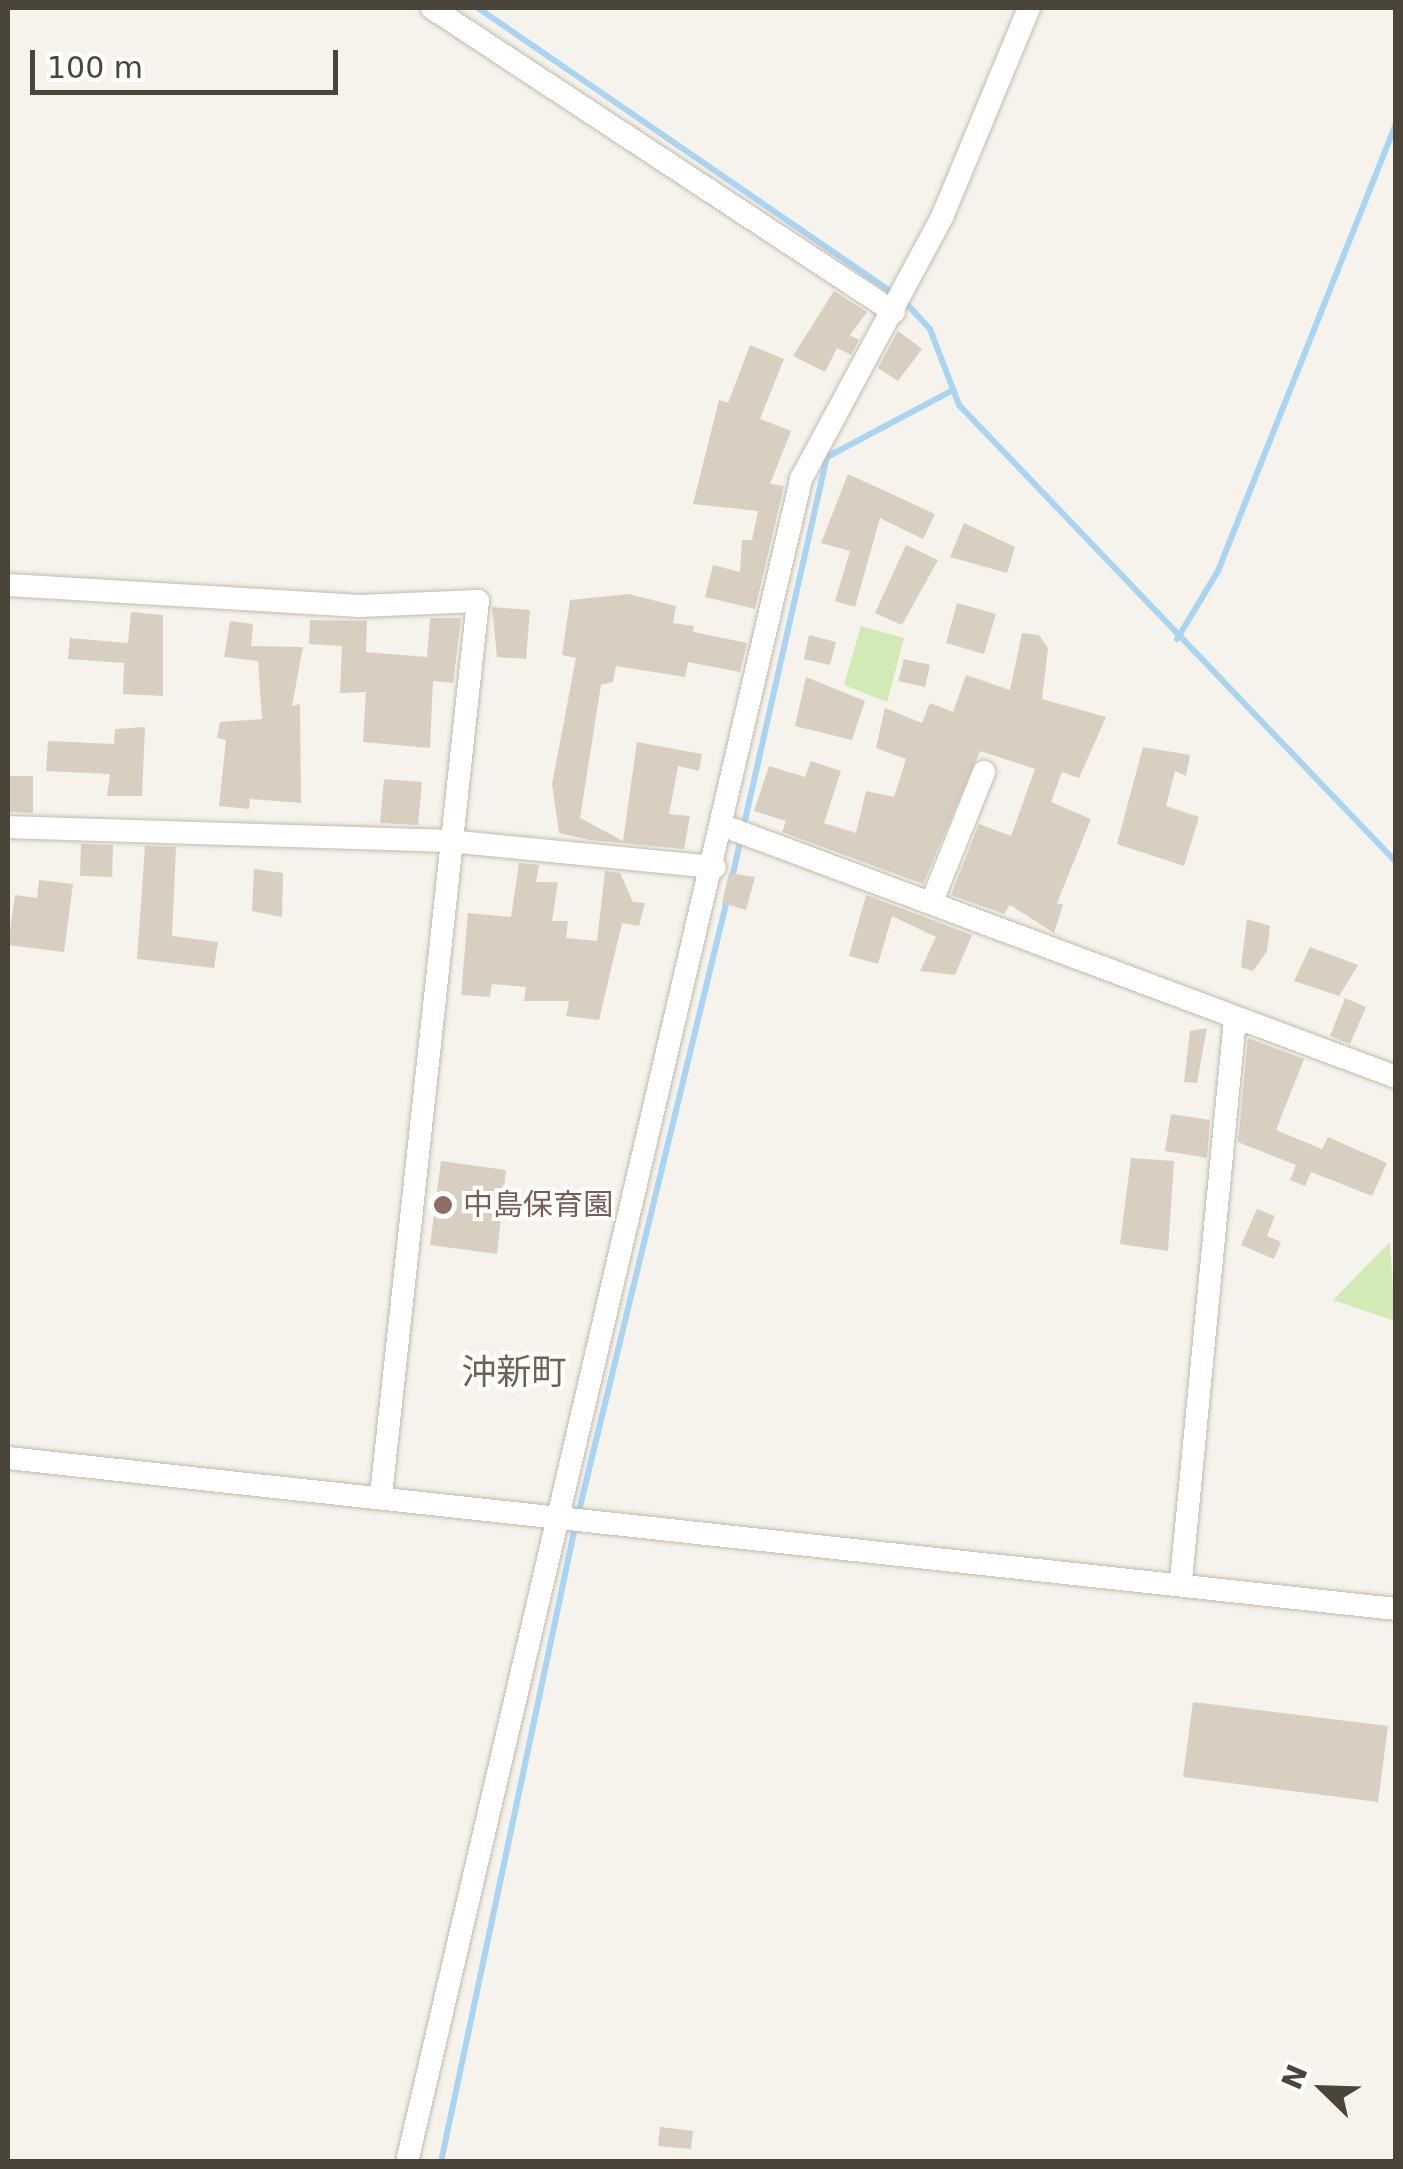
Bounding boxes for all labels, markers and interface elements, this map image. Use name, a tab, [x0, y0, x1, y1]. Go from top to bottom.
scale bar	[35, 30, 342, 92]
text: 100 m	[47, 50, 143, 85]
place label: 中島保育園	[463, 1187, 613, 1223]
marker: 中島保育園	[432, 1194, 454, 1216]
district label: 沖新町	[462, 1351, 566, 1393]
north arrow	[1273, 2039, 1373, 2139]
text: N	[1275, 2060, 1315, 2094]

